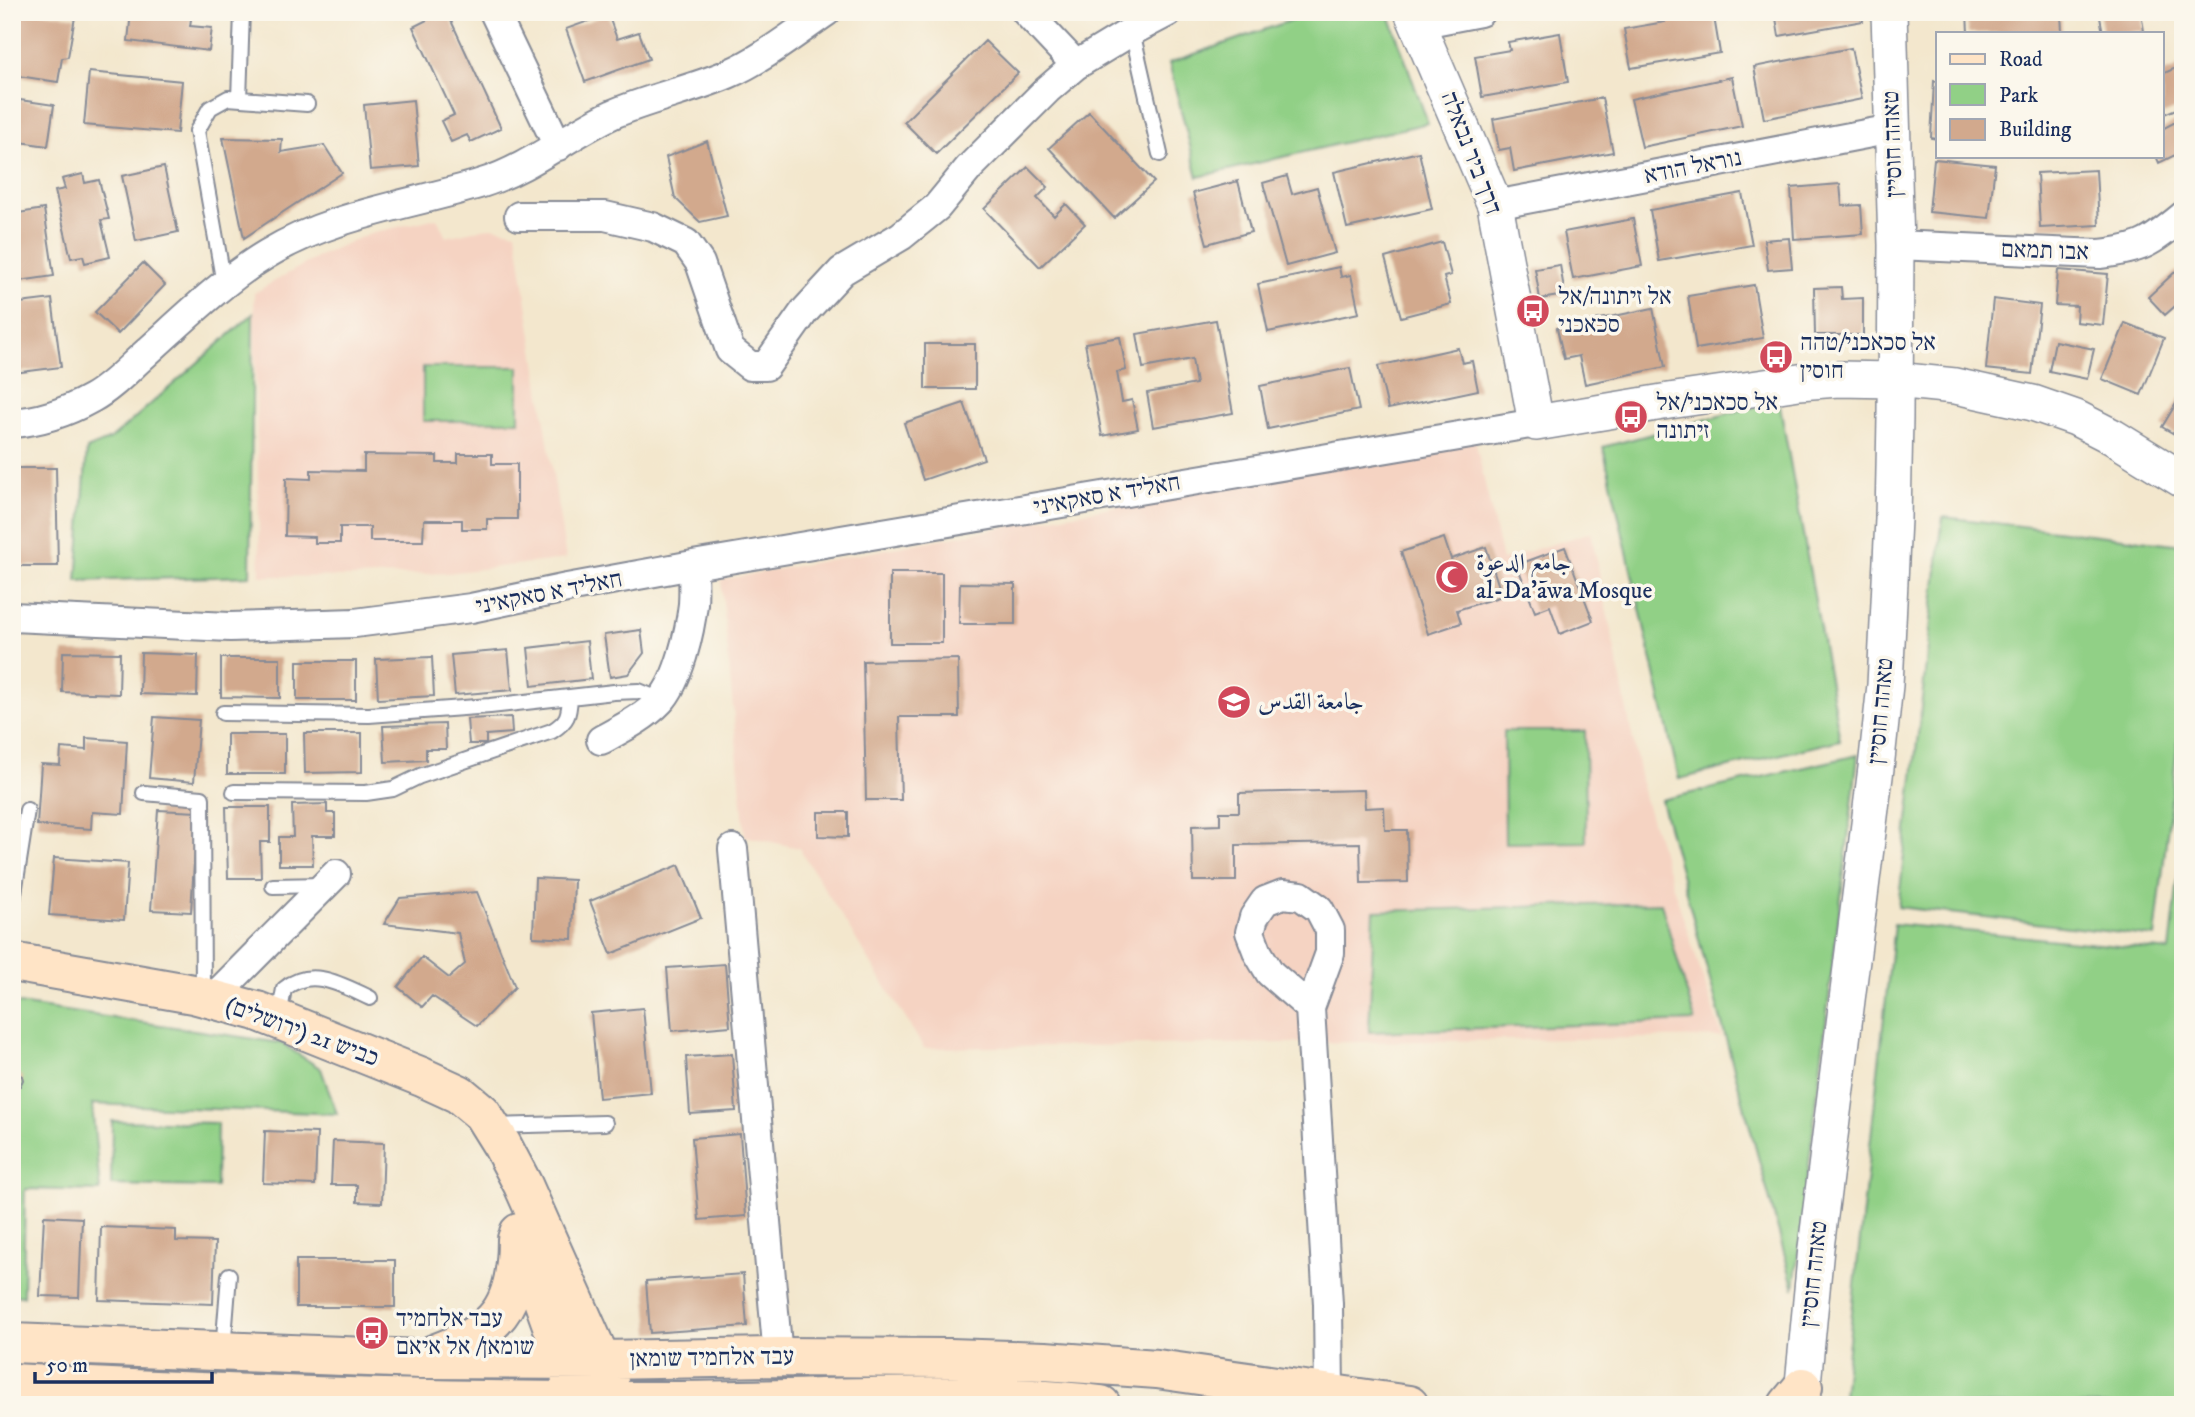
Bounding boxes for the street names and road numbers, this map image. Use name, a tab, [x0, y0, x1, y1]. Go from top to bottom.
street label: דרך ביר נבאלה	[1434, 87, 1508, 219]
street label: טאהה חוסיין	[1876, 90, 1910, 198]
street label: נוראל הודא	[1642, 143, 1744, 191]
street label: אבו תמאם	[2000, 234, 2090, 268]
street label: חאליד א סאקאיני	[1031, 467, 1183, 523]
street label: חאליד א סאקאיני	[473, 564, 625, 622]
street label: טאהה חוסיין	[1861, 657, 1901, 765]
street label: כביש 21 (ירושלים)	[221, 990, 383, 1074]
street label: טאהה חוסיין	[1794, 1219, 1834, 1329]
street label: עבד אלחמיד שומאן	[630, 1342, 794, 1374]

